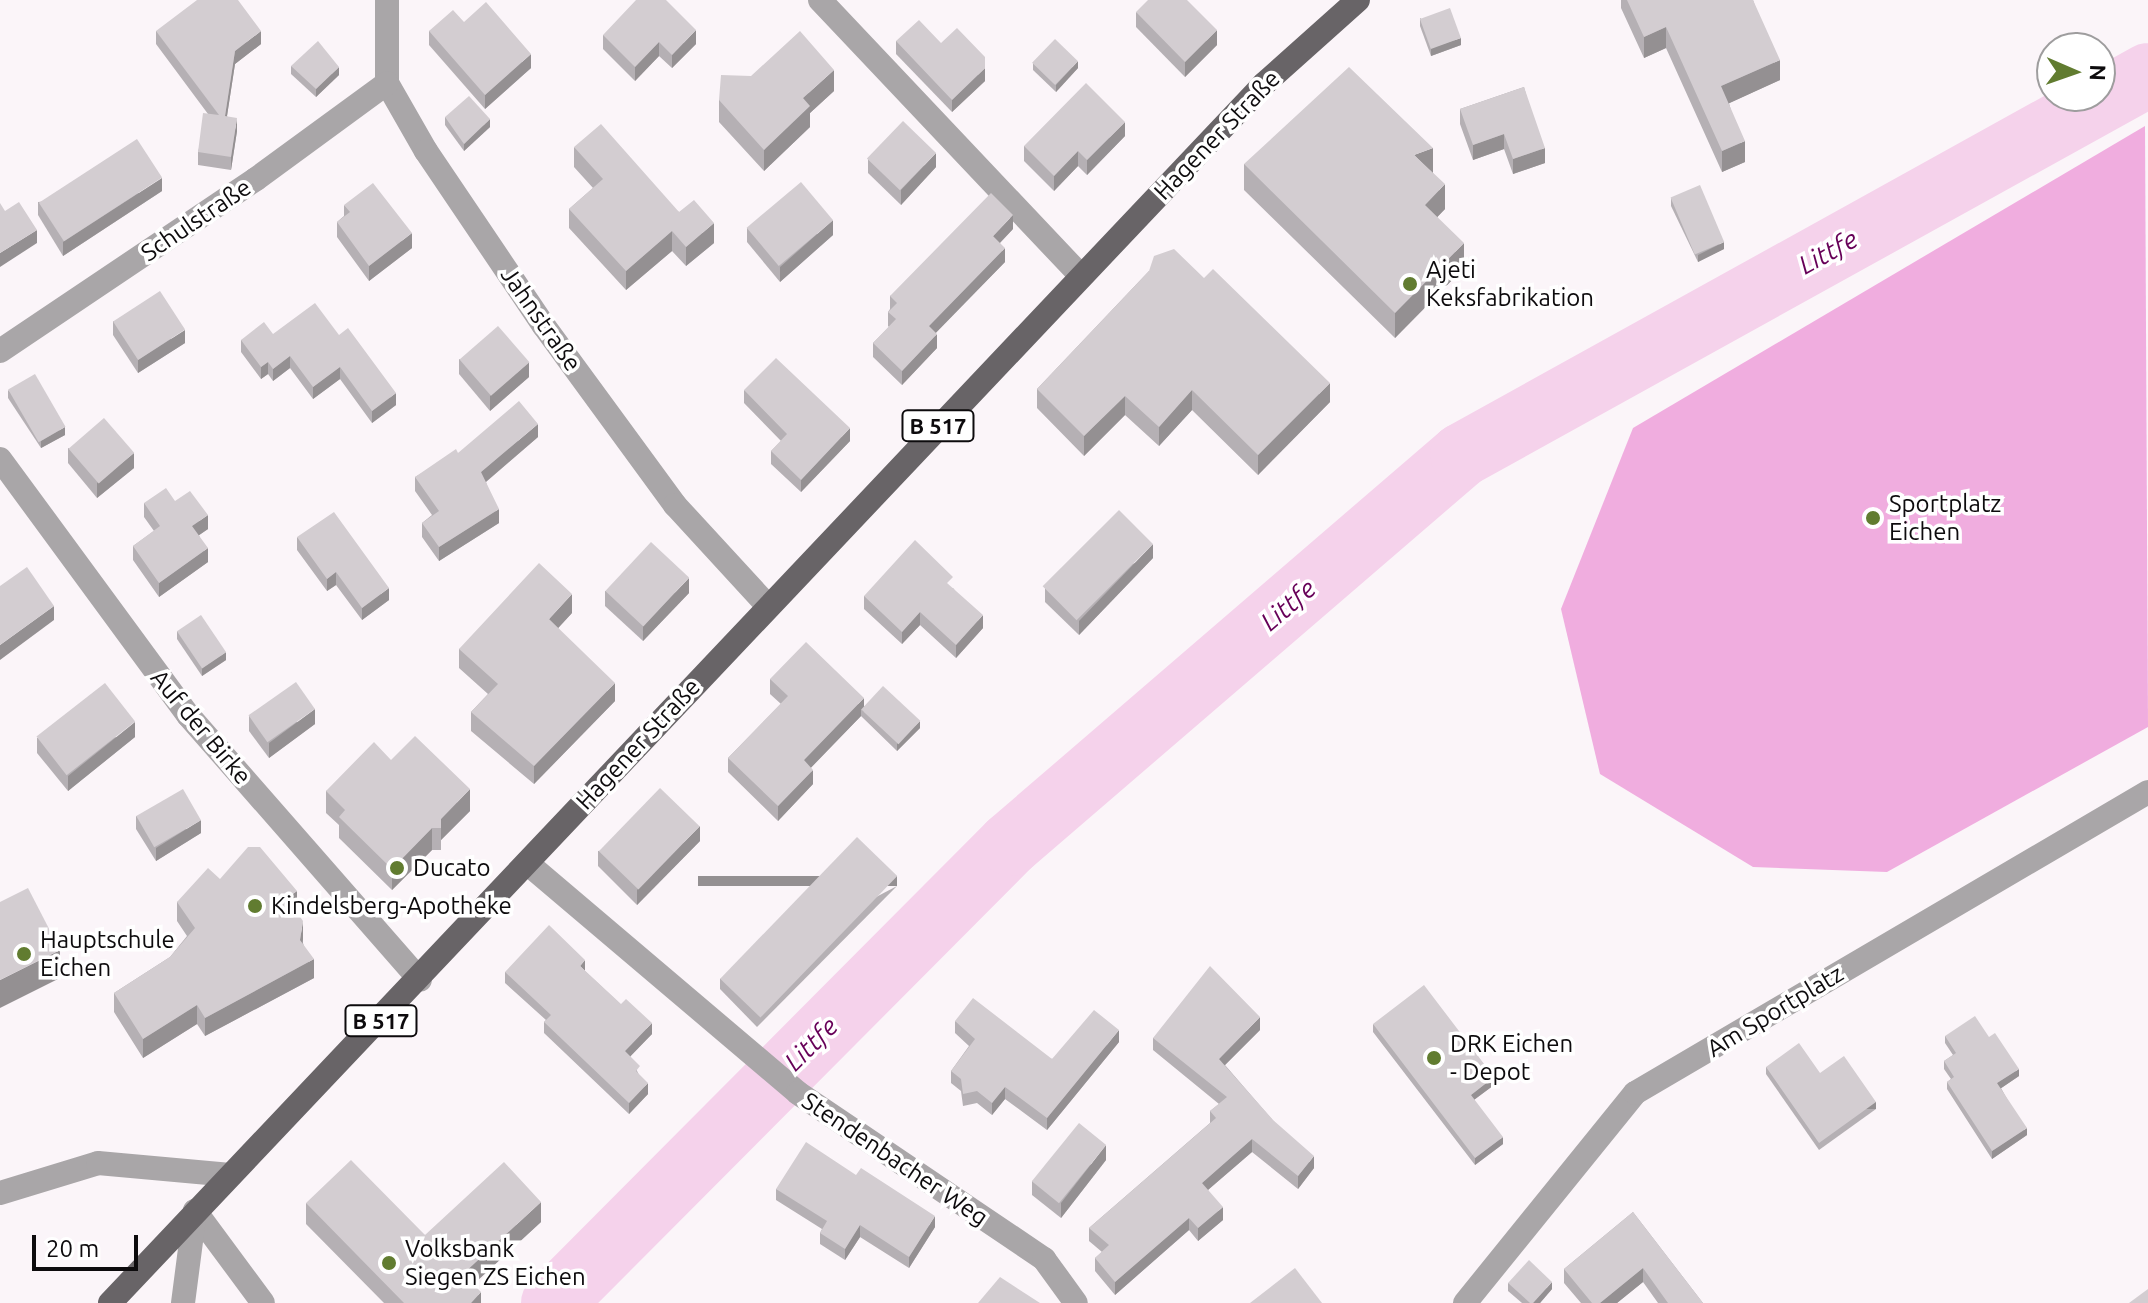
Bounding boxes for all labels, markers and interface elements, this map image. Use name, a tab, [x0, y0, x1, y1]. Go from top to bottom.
north arrow	[2036, 32, 2116, 112]
street label: Hagener Straße	[1148, 64, 1286, 206]
text: N	[2086, 64, 2111, 81]
street label: Schulstraße	[136, 173, 256, 267]
water label: Littfe	[1793, 223, 1863, 281]
place label: Ajeti Keksfabrikation	[1426, 256, 1594, 312]
street label: Jahnstraße	[495, 261, 587, 377]
marker: Ajeti Keksfabrikation	[1401, 275, 1419, 293]
road number: B 517	[900, 408, 976, 444]
place label: Sportplatz Eichen	[1889, 490, 2001, 546]
marker: Sportplatz Eichen	[1864, 509, 1882, 527]
water label: Littfe	[1254, 573, 1322, 637]
street label: Auf der Birke	[145, 664, 257, 790]
street label: Hagener Straße	[570, 672, 706, 816]
place label: Ducato	[413, 854, 490, 882]
marker: Ducato	[388, 859, 406, 877]
place label: Kindelsberg-Apotheke	[271, 892, 512, 920]
marker: Kindelsberg-Apotheke	[246, 897, 264, 915]
place label: Hauptschule Eichen	[40, 926, 175, 982]
marker: Hauptschule Eichen	[15, 945, 33, 963]
street label: Am Sportplatz	[1702, 959, 1848, 1063]
road number: B 517	[343, 1003, 419, 1039]
water label: Littfe	[778, 1011, 844, 1077]
place label: DRK Eichen - Depot	[1450, 1030, 1573, 1086]
marker: DRK Eichen - Depot	[1425, 1049, 1443, 1067]
street label: Stendenbacher Weg	[797, 1086, 993, 1232]
scale bar	[36, 1219, 142, 1269]
text: 20 m	[46, 1235, 99, 1262]
place label: Volksbank Siegen ZS Eichen	[405, 1235, 586, 1291]
marker: Volksbank Siegen ZS Eichen	[380, 1254, 398, 1272]

